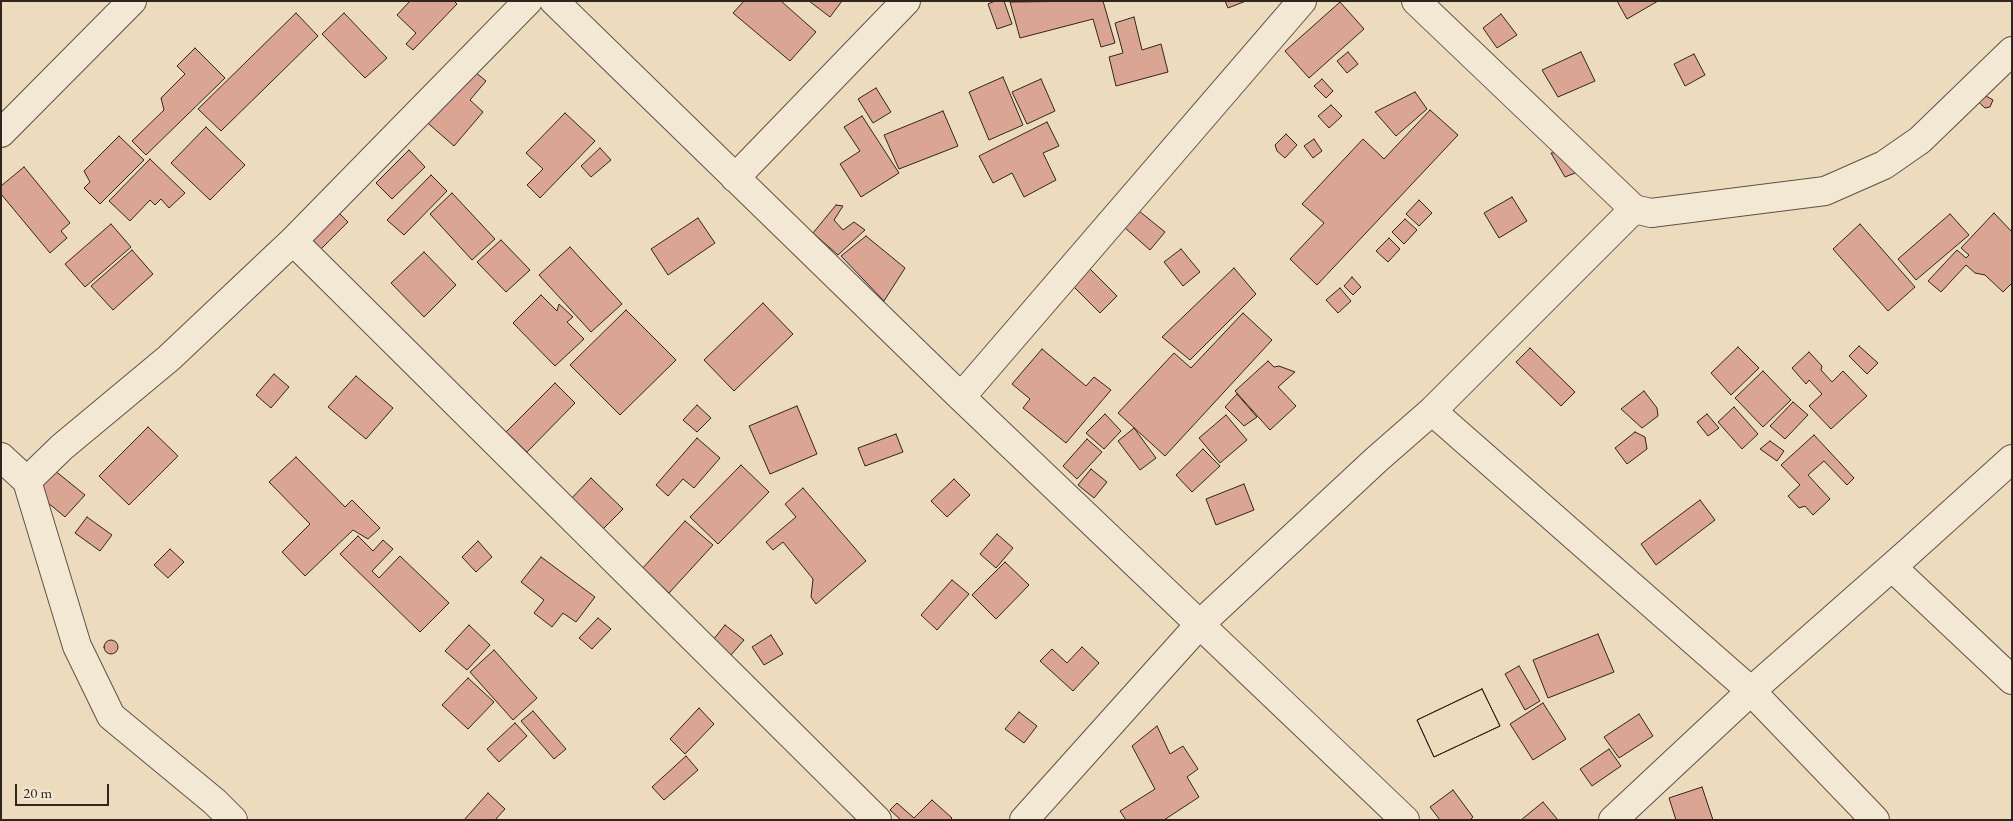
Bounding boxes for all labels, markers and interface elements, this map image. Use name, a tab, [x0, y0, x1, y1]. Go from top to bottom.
scale bar	[18, 774, 111, 806]
text: 20 m	[23, 783, 52, 802]

